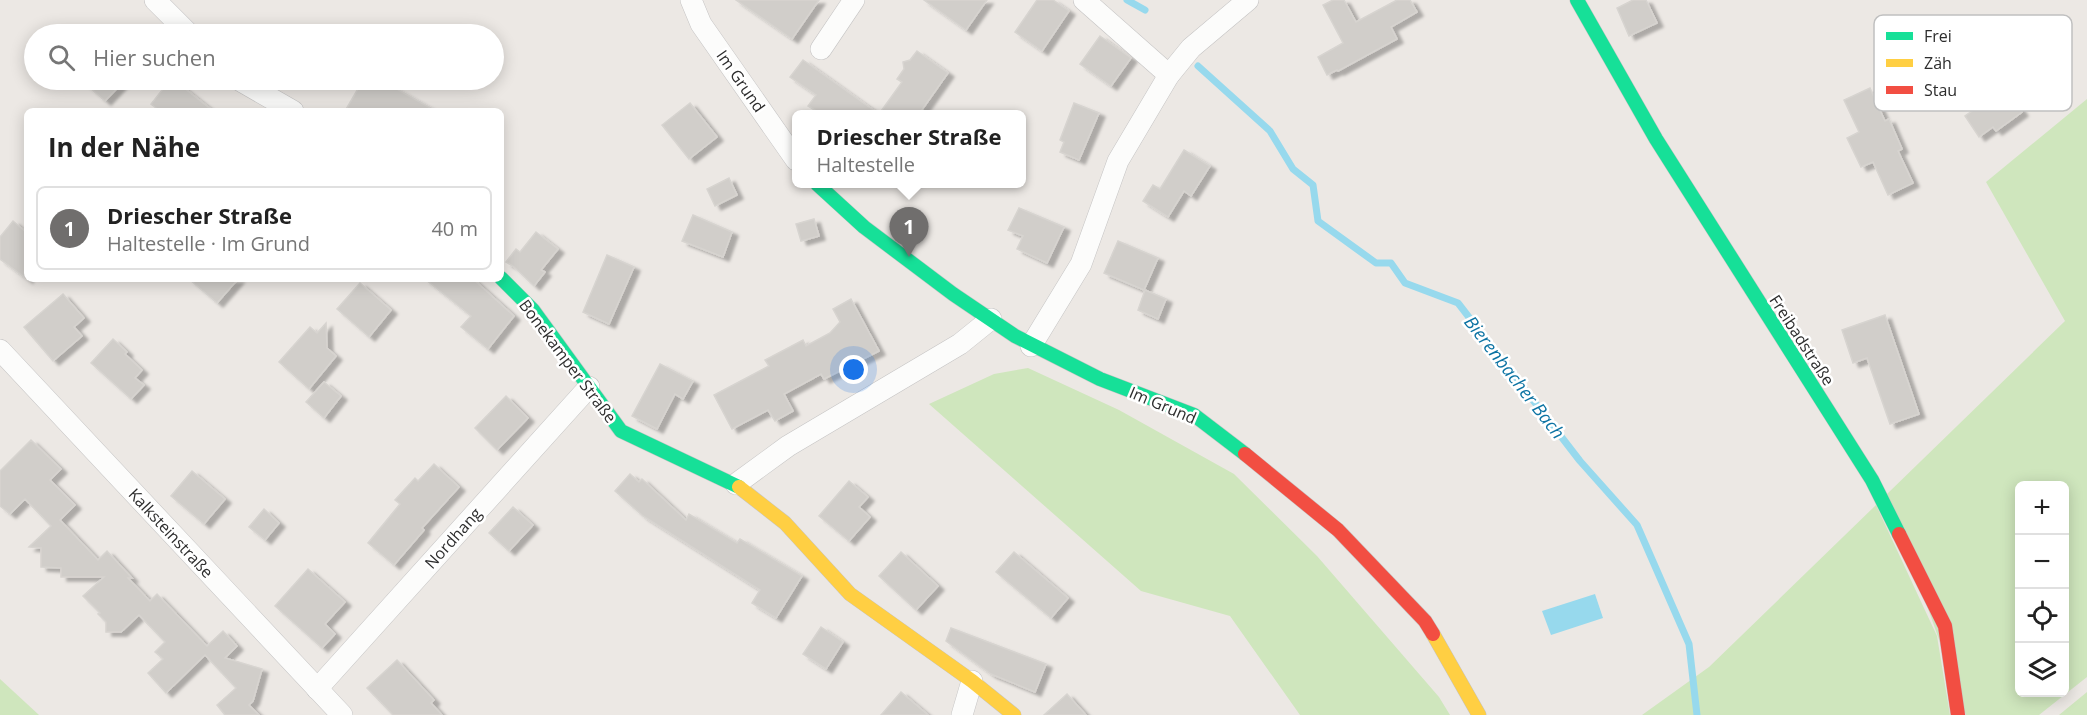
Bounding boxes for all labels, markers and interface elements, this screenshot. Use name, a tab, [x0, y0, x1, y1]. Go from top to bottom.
legend	[1874, 15, 2072, 111]
search box	[24, 24, 504, 90]
text: Frei	[1924, 25, 1952, 47]
icon: search	[45, 41, 78, 74]
text: Hier suchen	[93, 42, 216, 72]
street label: Im Grund	[712, 46, 770, 116]
text: Zäh	[1924, 52, 1952, 74]
text: Stau	[1924, 79, 1957, 101]
popup	[792, 110, 1026, 188]
text: Driescher Straße	[817, 121, 1001, 151]
text: In der Nähe	[48, 129, 200, 165]
text: Haltestelle	[817, 151, 915, 178]
text: Driescher Straße	[107, 200, 292, 230]
pin: 1	[890, 208, 928, 257]
text: 1	[64, 215, 75, 242]
text: 40 m	[431, 215, 478, 242]
text: Haltestelle · Im Grund	[107, 230, 310, 257]
street label: Freibadstraße	[1764, 290, 1840, 390]
street label: Bonekamper Straße	[514, 295, 622, 427]
water label: Bierenbacher Bach	[1459, 310, 1571, 444]
your location	[839, 355, 868, 384]
street label: Im Grund	[1126, 381, 1200, 429]
map controls	[2015, 481, 2069, 697]
button: +	[2015, 481, 2069, 535]
street label: Kalksteinstraße	[124, 483, 218, 583]
street label: Nordhang	[420, 502, 487, 573]
button: −	[2015, 535, 2069, 589]
button: locate	[2015, 589, 2069, 643]
button: layers	[2015, 643, 2069, 697]

